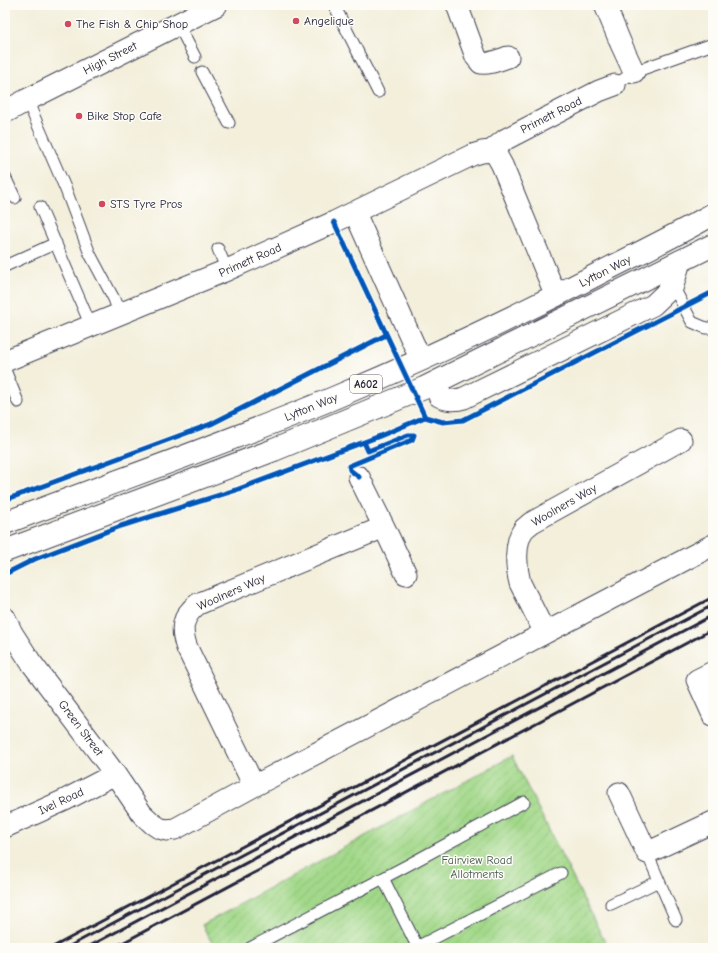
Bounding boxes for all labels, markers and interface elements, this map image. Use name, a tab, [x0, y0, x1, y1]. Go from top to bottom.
place label: Angelique	[304, 14, 354, 28]
marker: Angelique	[291, 16, 301, 26]
place label: The Fish & Chip Shop	[76, 17, 188, 31]
marker: The Fish & Chip Shop	[63, 19, 73, 29]
street label: High Street	[81, 38, 140, 77]
street label: Primett Road	[518, 94, 584, 136]
place label: Bike Stop Cafe	[87, 109, 162, 123]
marker: Bike Stop Cafe	[74, 111, 84, 121]
place label: STS Tyre Pros	[110, 197, 182, 211]
marker: STS Tyre Pros	[97, 199, 107, 209]
street label: Primett Road	[217, 240, 283, 280]
street label: Lytton Way	[577, 252, 634, 290]
road number: A602	[350, 375, 382, 393]
street label: Lytton Way	[282, 390, 340, 424]
street label: Woolners Way	[529, 480, 600, 529]
street label: Woolners Way	[195, 571, 268, 613]
street label: Green Street	[56, 697, 107, 759]
street label: Ivel Road	[36, 785, 86, 817]
park label: Fairview Road Allotments	[442, 853, 512, 881]

